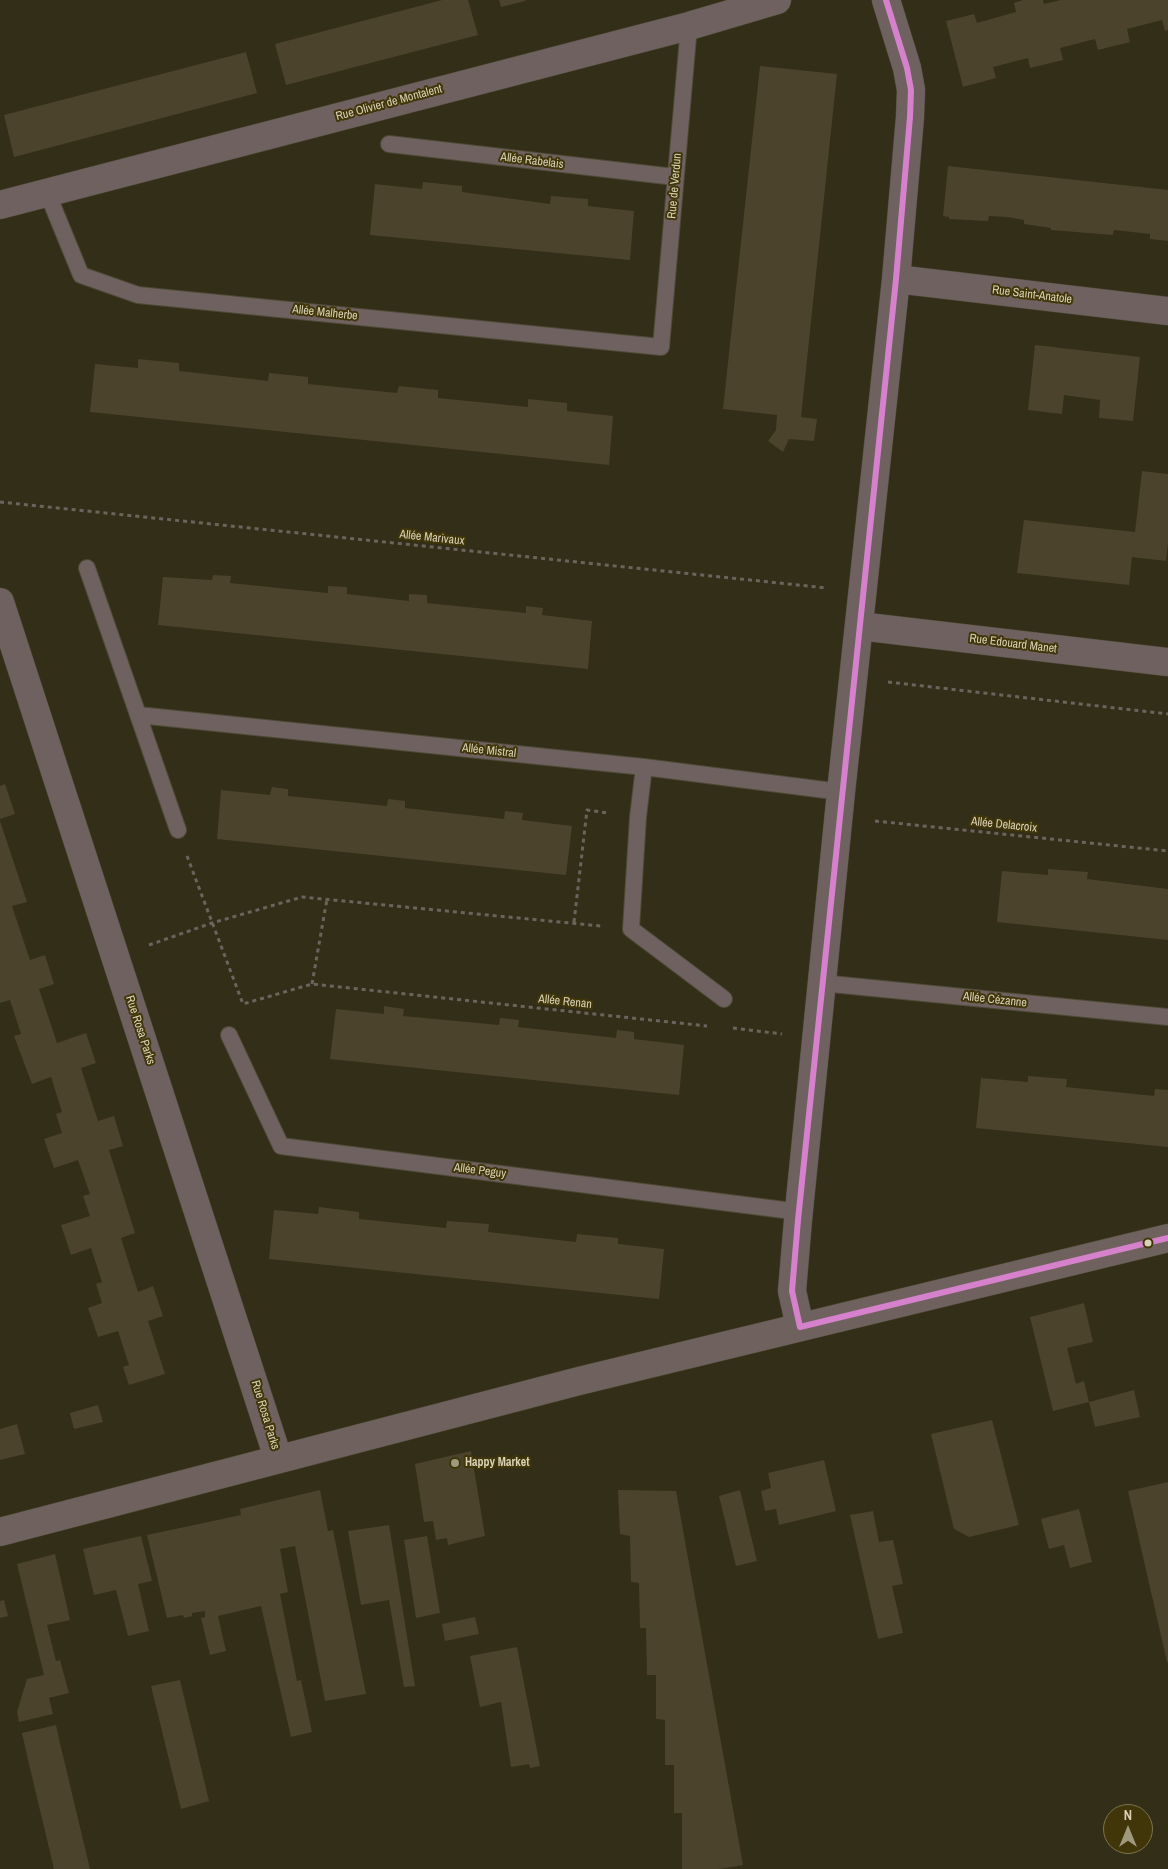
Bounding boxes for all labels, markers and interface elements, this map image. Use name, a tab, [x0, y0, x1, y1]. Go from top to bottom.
street label: Rue Olivier de Montalent	[334, 82, 444, 124]
street label: Allée Rabelais	[500, 150, 564, 172]
street label: Rue de Verdun	[665, 153, 685, 219]
street label: Rue Saint-Anatole	[991, 283, 1073, 307]
street label: Allée Malherbe	[292, 302, 358, 324]
street label: Allée Marivaux	[399, 527, 465, 549]
street label: Rue Edouard Manet	[968, 631, 1058, 657]
street label: Allée Mistral	[461, 741, 517, 761]
street label: Allée Delacroix	[970, 814, 1038, 836]
street label: Allée Cézanne	[962, 989, 1028, 1011]
street label: Allée Renan	[538, 992, 592, 1012]
street label: Rue Rosa Parks	[122, 994, 158, 1066]
street label: Allée Peguy	[453, 1161, 507, 1181]
unlabelled marker	[1143, 1238, 1153, 1248]
street label: Rue Rosa Parks	[248, 1379, 282, 1451]
place label: Happy Market	[465, 1456, 530, 1470]
marker: Happy Market	[449, 1457, 461, 1469]
north arrow	[1103, 1804, 1153, 1854]
text: N	[1124, 1806, 1132, 1824]

